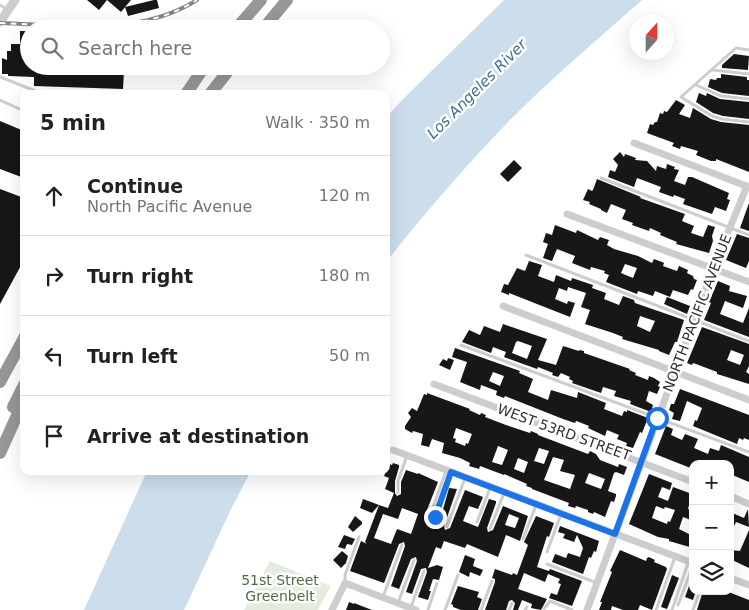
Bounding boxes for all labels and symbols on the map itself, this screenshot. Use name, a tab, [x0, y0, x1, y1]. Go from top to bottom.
north arrow	[629, 15, 674, 60]
water label: Los Angeles River	[423, 35, 531, 143]
street label: NORTH PACIFIC AVENUE	[660, 232, 734, 394]
street label: WEST 53RD STREET	[495, 400, 633, 464]
route start	[646, 407, 669, 430]
route end	[424, 506, 447, 529]
park label: 51st Street Greenbelt	[241, 572, 319, 604]

